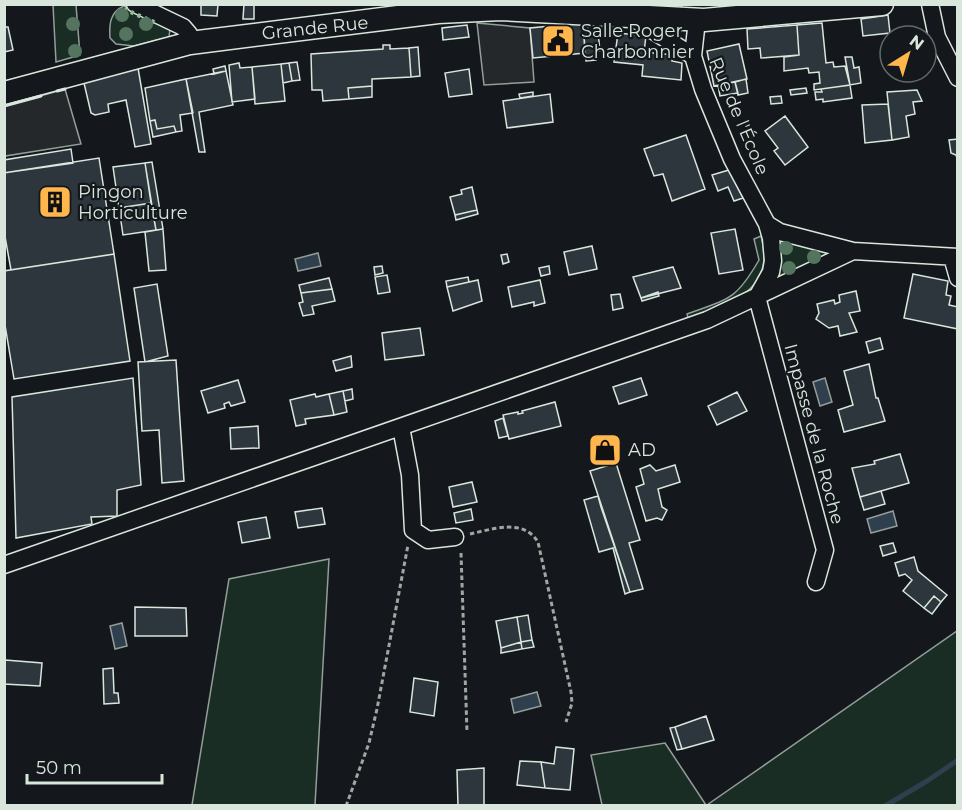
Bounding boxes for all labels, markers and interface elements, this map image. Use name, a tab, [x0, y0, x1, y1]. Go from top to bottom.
street label: Grande Rue	[261, 11, 369, 45]
place label: Salle Roger Charbonnier	[581, 20, 694, 63]
public building icon: Salle Roger Charbonnier	[540, 23, 576, 59]
north arrow	[878, 24, 938, 84]
text: N	[906, 31, 928, 54]
street label: Rue de l'École	[704, 54, 774, 178]
place label: Pingon Horticulture	[78, 181, 188, 224]
building icon: Pingon Horticulture	[37, 184, 73, 220]
street label: Impasse de la Roche	[779, 341, 849, 527]
shop icon: AD	[587, 432, 623, 468]
place label: AD	[628, 439, 656, 461]
scale bar	[27, 747, 162, 785]
text: 50 m	[36, 757, 82, 779]

